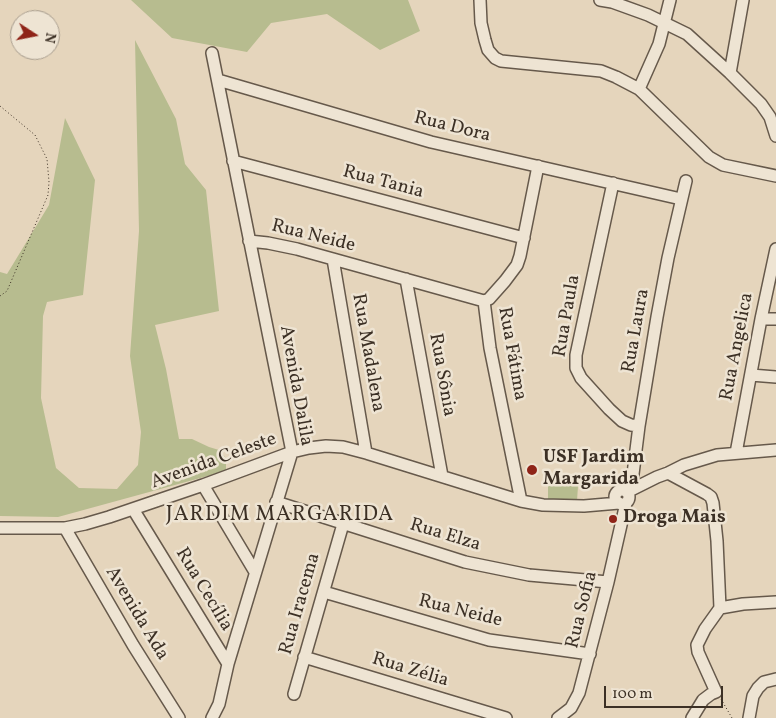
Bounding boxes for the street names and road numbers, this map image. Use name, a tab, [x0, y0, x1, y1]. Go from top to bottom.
street label: Rua Dora	[411, 107, 493, 149]
street label: Rua Tania	[340, 161, 426, 205]
street label: Rua Neide	[269, 216, 357, 258]
street label: Rua Paula	[550, 273, 586, 359]
street label: Rua Laura	[618, 287, 656, 375]
street label: Rua Angelica	[716, 291, 760, 403]
street label: Rua Madalena	[345, 292, 389, 414]
street label: Rua Fátima	[492, 305, 530, 403]
street label: Avenida Dalila	[273, 324, 317, 448]
street label: Rua Sônia	[422, 332, 460, 418]
street label: Avenida Celeste	[148, 429, 280, 495]
street label: Rua Elza	[407, 514, 483, 558]
street label: Rua Cecília	[169, 544, 237, 636]
street label: Rua Iracema	[276, 550, 326, 658]
street label: Avenida Ada	[99, 563, 173, 665]
street label: Rua Sofia	[562, 569, 604, 651]
street label: Rua Neide	[416, 591, 504, 633]
street label: Rua Zélia	[369, 649, 451, 693]

